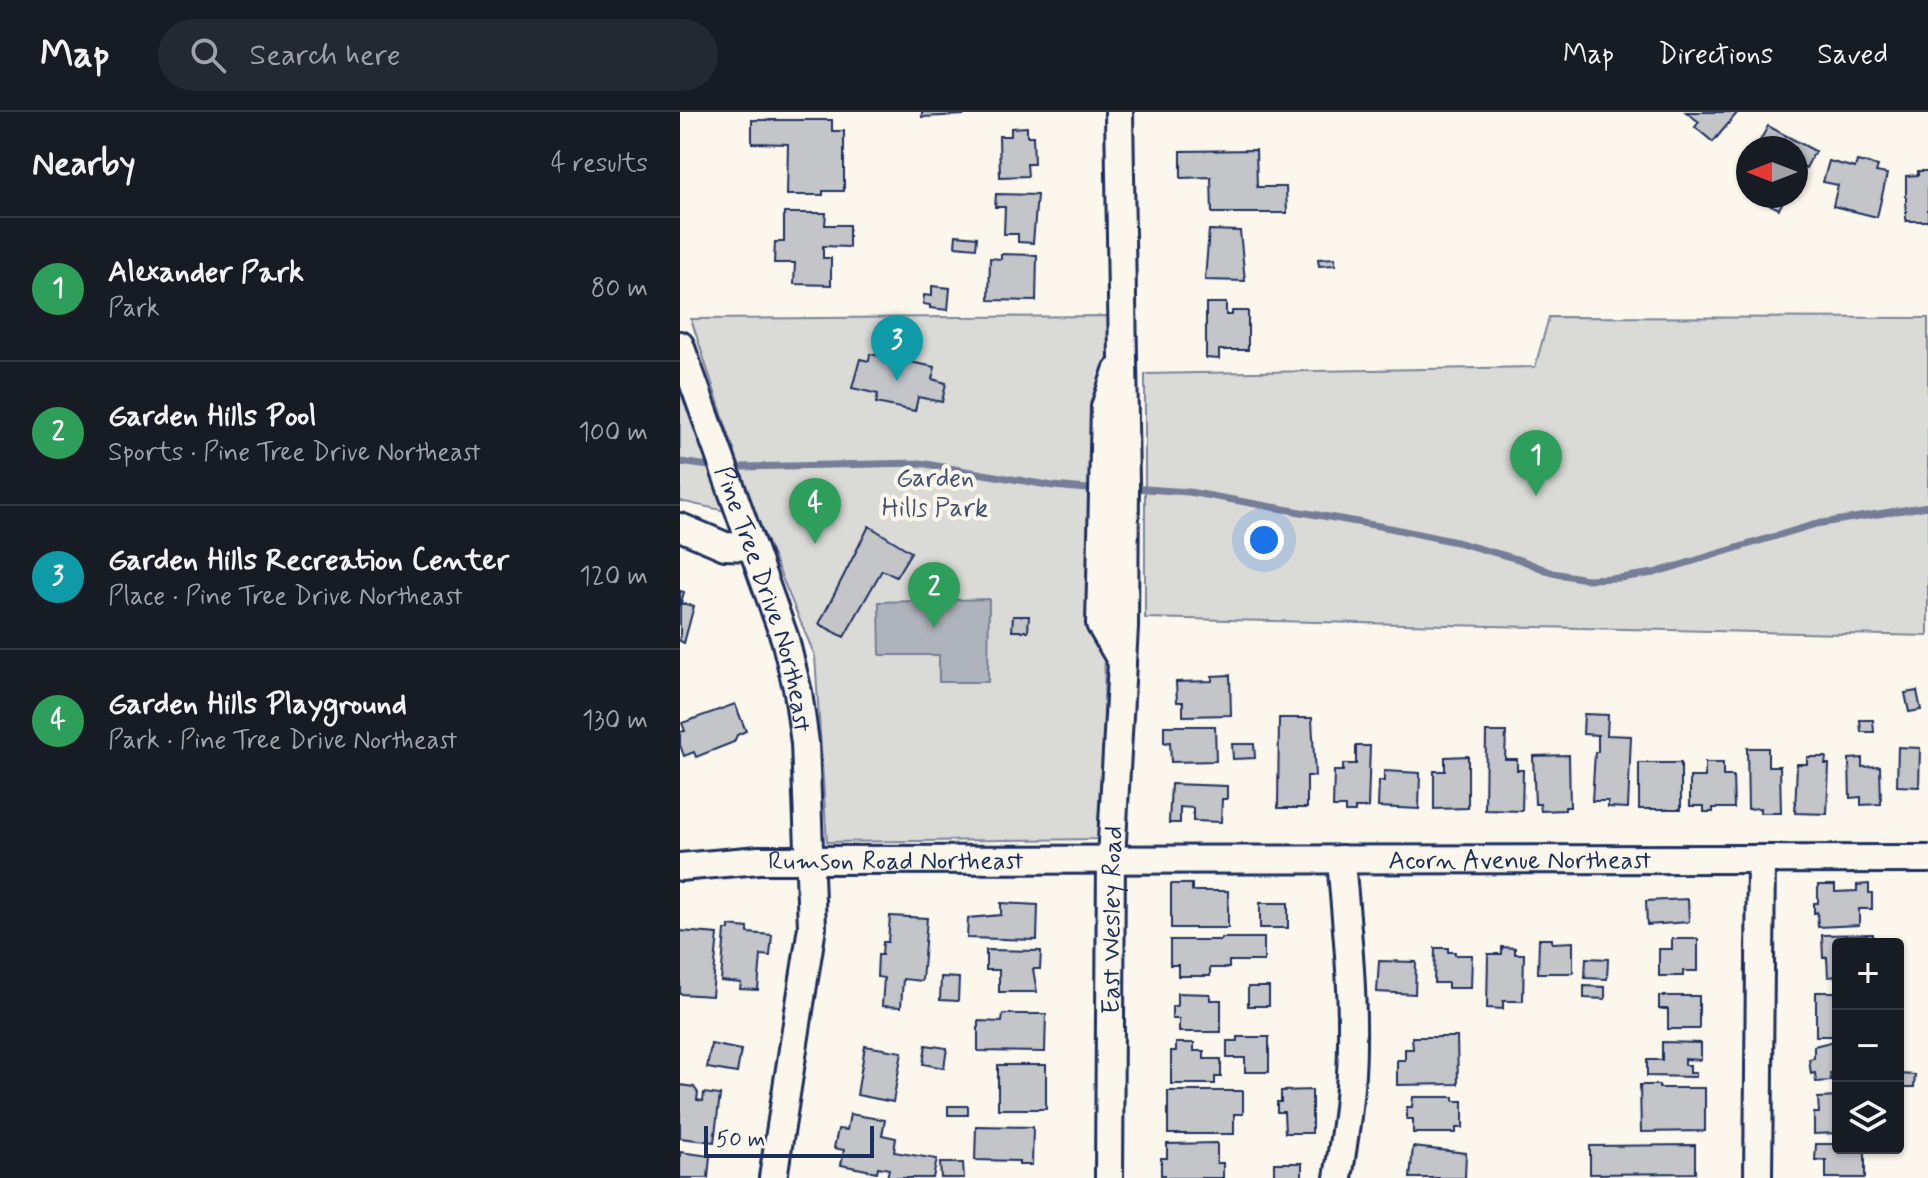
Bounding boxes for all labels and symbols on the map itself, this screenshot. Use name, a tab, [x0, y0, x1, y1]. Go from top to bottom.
north arrow	[1736, 136, 1808, 208]
pin: 3	[871, 315, 923, 381]
pin: 1	[1510, 430, 1562, 496]
street label: Pine Tree Drive Northeast	[706, 462, 818, 734]
park label: Garden Hills Park	[882, 462, 988, 526]
pin: 4	[789, 478, 841, 544]
your location	[1244, 520, 1284, 560]
pin: 2	[908, 562, 960, 628]
street label: East Wesley Road	[1095, 825, 1132, 1014]
street label: Acorn Avenue Northeast	[1388, 844, 1651, 878]
street label: Rumson Road Northeast	[768, 845, 1023, 879]
scale bar	[704, 1122, 874, 1158]

